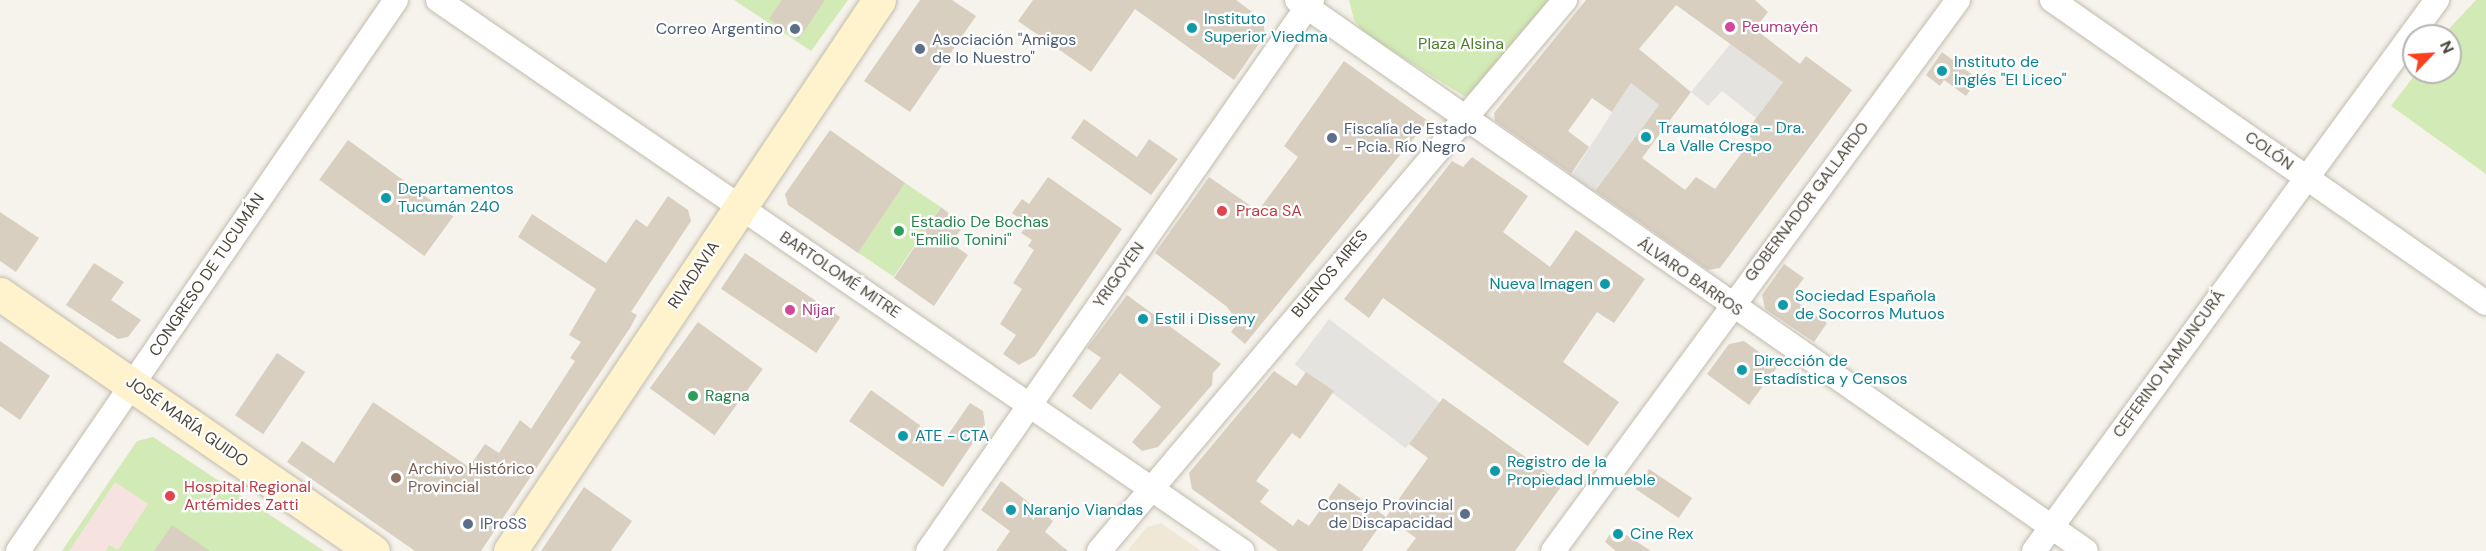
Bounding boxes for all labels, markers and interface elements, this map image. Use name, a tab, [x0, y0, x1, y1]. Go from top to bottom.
place label: Instituto Superior Viedma	[1204, 9, 1328, 47]
place label: Peumayén	[1742, 17, 1818, 37]
place label: Correo Argentino	[656, 19, 783, 39]
marker: Peumayén	[1723, 20, 1737, 34]
marker: Instituto Superior Viedma	[1185, 21, 1199, 35]
marker: Correo Argentino	[788, 22, 802, 36]
north arrow	[2402, 24, 2462, 84]
place label: Asociación "Amigos de lo Nuestro"	[932, 30, 1076, 68]
park label: Plaza Alsina	[1418, 34, 1504, 54]
text: N	[2435, 37, 2459, 57]
marker: Asociación "Amigos de lo Nuestro"	[913, 42, 927, 56]
place label: Instituto de Inglés "El Liceo"	[1954, 52, 2066, 90]
marker: Instituto de Inglés "El Liceo"	[1935, 64, 1949, 78]
place label: Traumatóloga - Dra. La Valle Crespo	[1658, 118, 1804, 156]
street label: GOBERNADOR GALLARDO	[1741, 118, 1873, 286]
place label: Fiscalía de Estado - Pcia. Río Negro	[1344, 119, 1477, 157]
street label: COLÓN	[2241, 127, 2297, 175]
marker: Traumatóloga - Dra. La Valle Crespo	[1639, 130, 1653, 144]
marker: Fiscalía de Estado - Pcia. Río Negro	[1325, 131, 1339, 145]
place label: Departamentos Tucumán 240	[398, 179, 514, 217]
street label: CONGRESO DE TUCUMÁN	[145, 190, 269, 360]
marker: Departamentos Tucumán 240	[379, 191, 393, 205]
place label: Praca SA	[1236, 201, 1302, 221]
marker: Praca SA	[1213, 202, 1231, 220]
place label: Estadio De Bochas "Emilio Tonini"	[911, 212, 1049, 250]
marker: Estadio De Bochas "Emilio Tonini"	[892, 224, 906, 238]
street label: BUENOS AIRES	[1288, 226, 1372, 322]
street label: BARTOLOMÉ MITRE	[776, 227, 904, 323]
street label: ÁLVARO BARROS	[1634, 234, 1746, 320]
street label: RIVADAVIA	[664, 238, 724, 312]
street label: YRIGOYEN	[1089, 239, 1149, 311]
place label: Nueva Imagen	[1489, 274, 1593, 294]
marker: Nueva Imagen	[1598, 277, 1612, 291]
place label: Sociedad Española de Socorros Mutuos	[1795, 286, 1945, 324]
street label: CEFERINO NAMUNCURÁ	[2109, 286, 2229, 442]
marker: Sociedad Española de Socorros Mutuos	[1776, 298, 1790, 312]
place label: Níjar	[802, 300, 835, 320]
marker: Níjar	[783, 303, 797, 317]
place label: Estil i Disseny	[1155, 309, 1256, 329]
marker: Estil i Disseny	[1136, 312, 1150, 326]
place label: Dirección de Estadística y Censos	[1754, 351, 1908, 389]
marker: Dirección de Estadística y Censos	[1735, 363, 1749, 377]
street label: JOSÉ MARÍA GUIDO	[122, 373, 252, 471]
place label: Ragna	[705, 386, 750, 406]
marker: Ragna	[686, 389, 700, 403]
place label: ATE - CTA	[915, 426, 989, 446]
marker: ATE - CTA	[896, 429, 910, 443]
place label: Registro de la Propiedad Inmueble	[1507, 452, 1655, 490]
place label: Archivo Histórico Provincial	[408, 459, 535, 497]
marker: Registro de la Propiedad Inmueble	[1488, 464, 1502, 478]
marker: Archivo Histórico Provincial	[389, 471, 403, 485]
place label: Hospital Regional Artémides Zatti	[184, 477, 311, 515]
marker: Hospital Regional Artémides Zatti	[161, 487, 179, 505]
place label: Consejo Provincial de Discapacidad	[1317, 495, 1453, 533]
place label: Naranjo Viandas	[1023, 500, 1143, 520]
marker: Naranjo Viandas	[1004, 503, 1018, 517]
marker: Consejo Provincial de Discapacidad	[1458, 507, 1472, 521]
place label: IProSS	[480, 514, 527, 534]
marker: IProSS	[461, 517, 475, 531]
place label: Cine Rex	[1630, 524, 1694, 544]
marker: Cine Rex	[1611, 527, 1625, 541]

